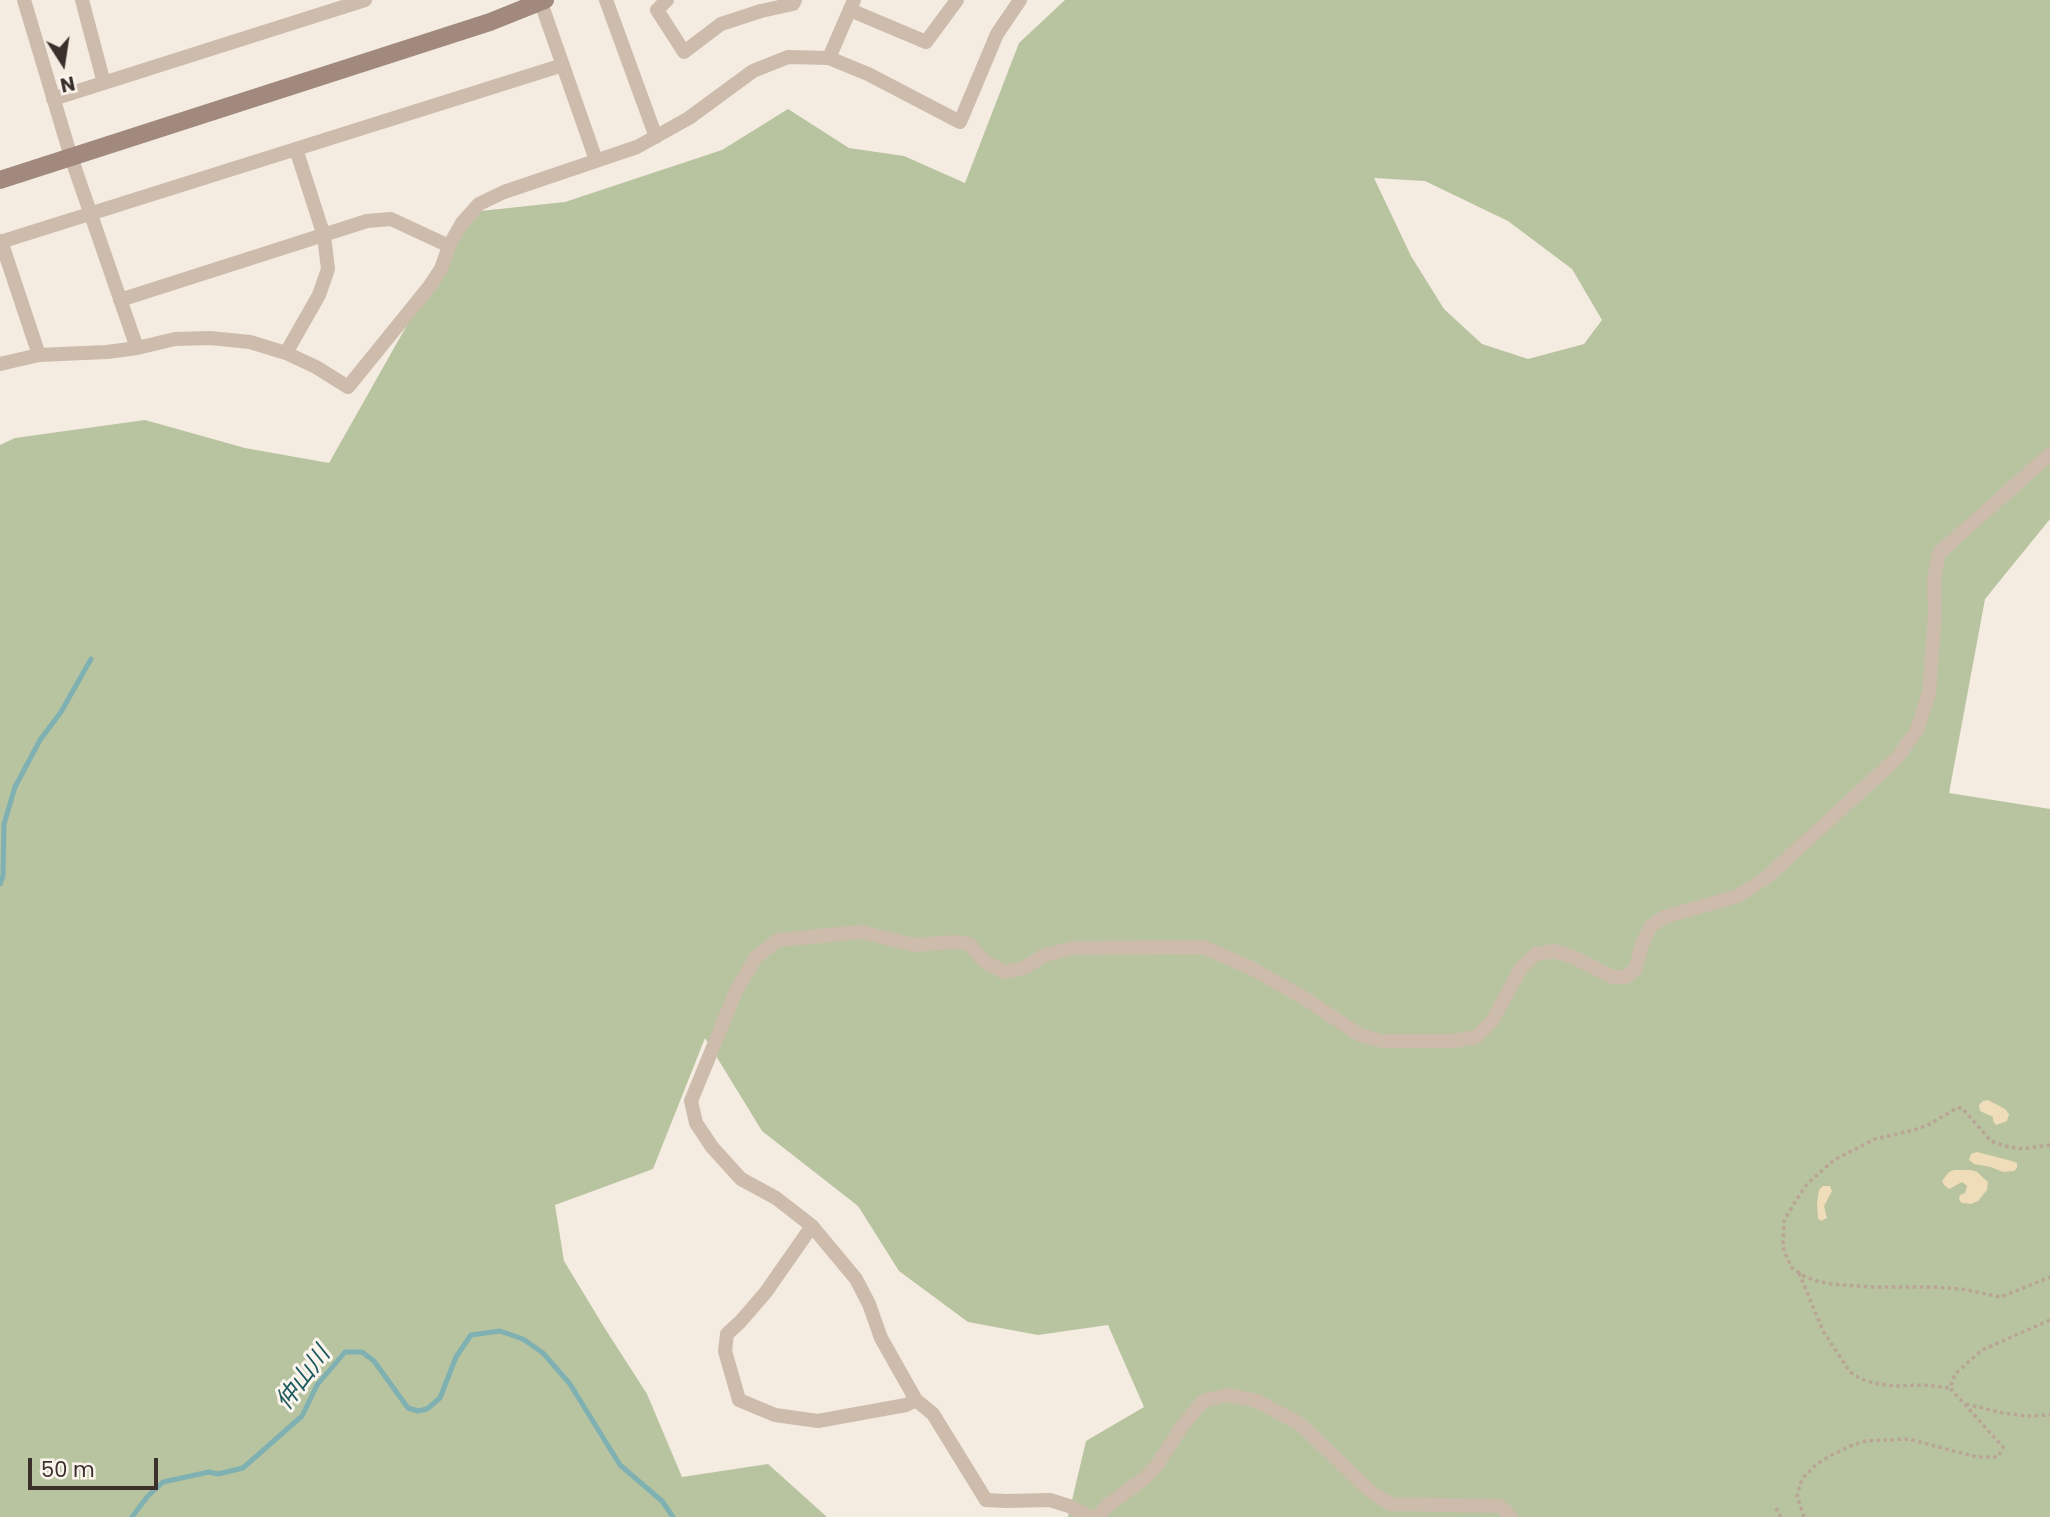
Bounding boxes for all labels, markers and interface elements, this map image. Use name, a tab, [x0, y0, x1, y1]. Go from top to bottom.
north arrow	[28, 28, 98, 98]
text: N	[58, 69, 77, 99]
water label: 仲山川	[271, 1342, 337, 1416]
scale bar	[32, 1444, 161, 1488]
text: 50 m	[41, 1455, 95, 1484]

